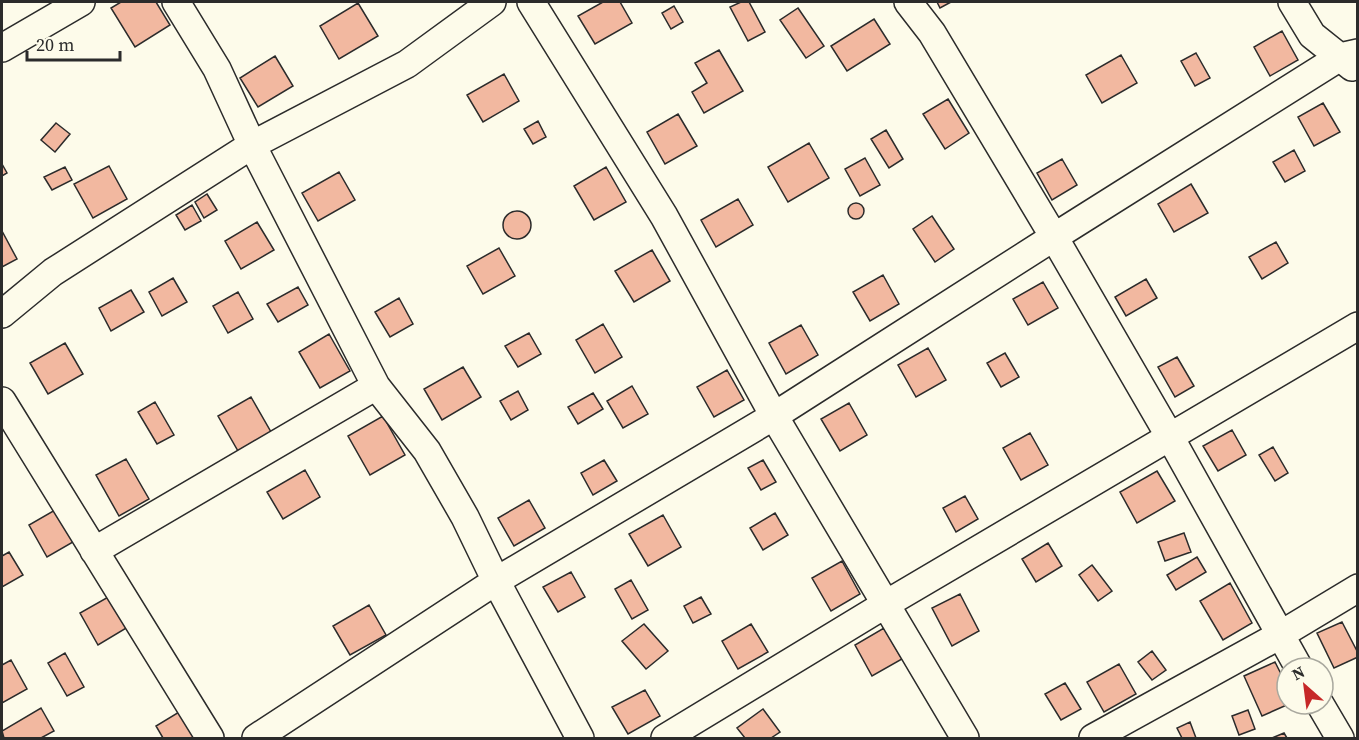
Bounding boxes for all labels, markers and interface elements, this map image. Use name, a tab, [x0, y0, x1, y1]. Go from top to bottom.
scale bar	[27, 24, 120, 62]
text: 20 m	[36, 32, 74, 57]
north arrow	[1275, 656, 1335, 716]
text: N	[1288, 660, 1309, 685]

